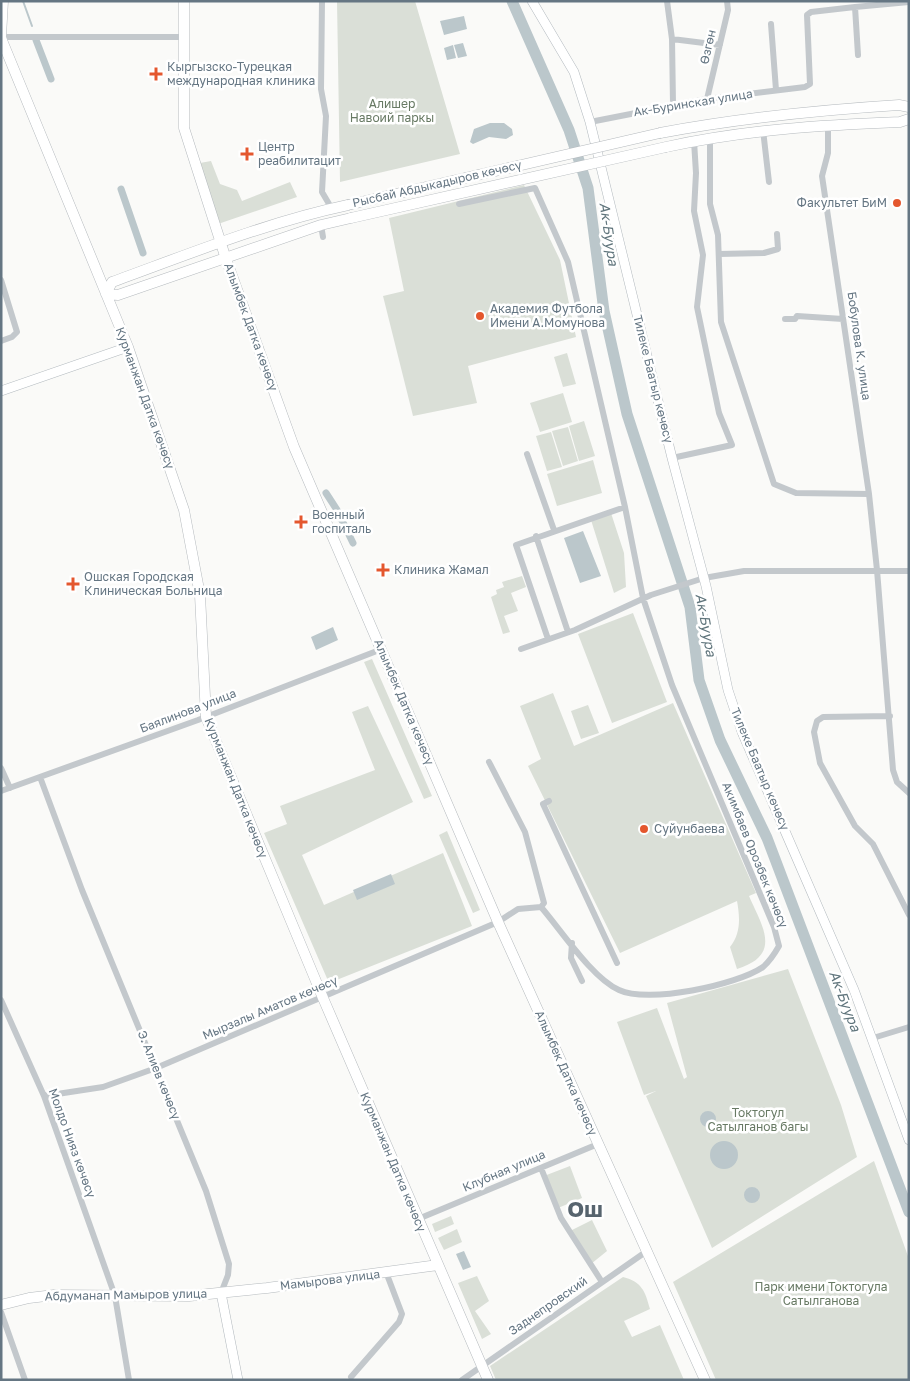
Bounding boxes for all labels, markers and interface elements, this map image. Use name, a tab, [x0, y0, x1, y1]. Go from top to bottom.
street label: Өзгөн	[696, 28, 719, 66]
place label: Кыргызско-Турецкая международная клиника	[167, 59, 315, 88]
marker: Кыргызско-Турецкая международная клиника	[149, 67, 163, 81]
street label: Ак-Буринская улица	[632, 86, 754, 119]
park label: Алишер Навоий паркы	[350, 96, 434, 125]
place label: Центр реабилитацит	[258, 139, 341, 168]
marker: Центр реабилитацит	[240, 147, 254, 161]
street label: Рысбай Абдыкадыров көчөсү	[351, 157, 523, 210]
place label: Факультет БиМ	[797, 195, 887, 210]
marker: Факультет БиМ	[891, 197, 903, 209]
water label: Ак-Буура	[597, 201, 622, 268]
street label: Алымбек Датка көчөсү	[221, 261, 282, 393]
street label: Бобулова К. улица	[844, 291, 875, 401]
place label: Академия Футбола Имени А.Момунова	[490, 301, 605, 330]
marker: Академия Футбола Имени А.Момунова	[474, 310, 486, 322]
street label: Тилеке Баатыр көчөсү	[630, 313, 677, 445]
street label: Курманжан Датка көчөсү	[113, 325, 178, 471]
place label: Военный госпиталь	[312, 507, 371, 536]
marker: Военный госпиталь	[294, 515, 308, 529]
place label: Клиника Жамал	[394, 562, 489, 577]
marker: Клиника Жамал	[376, 563, 390, 577]
place label: Ошская Городская Клиническая Больница	[84, 569, 223, 598]
marker: Ошская Городская Клиническая Больница	[66, 577, 80, 591]
water label: Ак-Буура	[693, 592, 721, 659]
street label: Алымбек Датка көчөсү	[371, 637, 438, 767]
street label: Баялинова улица	[137, 685, 238, 736]
street label: Тилеке Баатыр көчөсү	[728, 705, 793, 832]
street label: Курманжан Датка көчөсү	[201, 715, 272, 860]
street label: Акимбаев Орозбек көчөсү	[719, 780, 792, 930]
place label: Суйунбаева	[654, 821, 725, 836]
marker: Суйунбаева	[638, 823, 650, 835]
water label: Ак-Буура	[826, 968, 865, 1035]
street label: Мырзалы Аматов көчөсү	[200, 972, 340, 1043]
street label: Алымбек Датка көчөсү	[532, 1008, 601, 1138]
street label: Э. Алиев көчөсү	[135, 1028, 184, 1122]
street label: Молдо Нияз көчөсү	[46, 1086, 99, 1200]
street label: Курманжан Датка көчөсү	[357, 1090, 430, 1234]
park label: Токтогул Сатылганов багы	[707, 1105, 809, 1134]
street label: Клубная улица	[460, 1146, 548, 1195]
district label: Ош	[567, 1195, 603, 1222]
street label: Мамырова улица	[279, 1266, 381, 1293]
street label: Заднепровский	[505, 1273, 590, 1338]
park label: Парк имени Токтогула Сатылганова	[754, 1279, 888, 1308]
street label: Абдуманап Мамыров улица	[45, 1286, 207, 1303]

